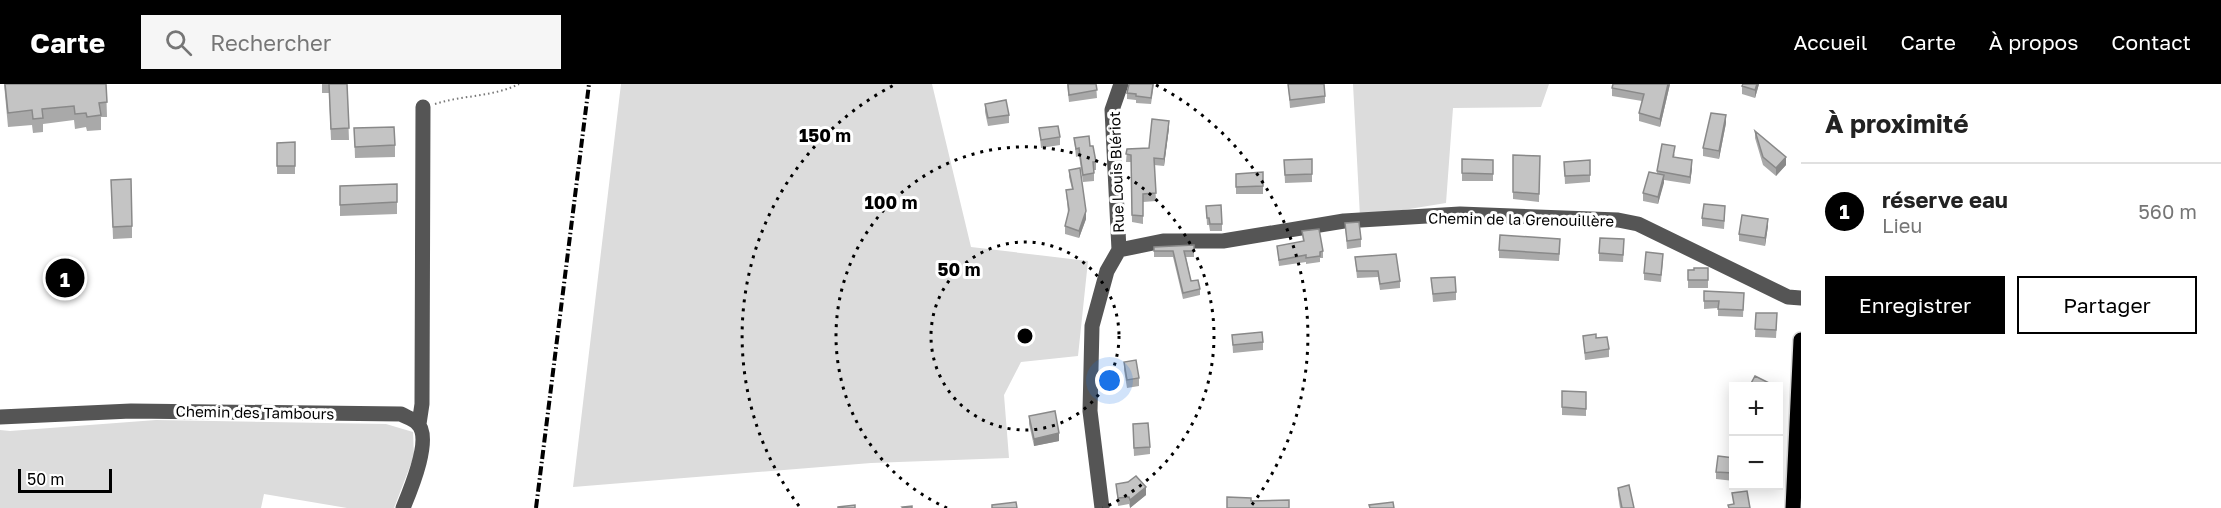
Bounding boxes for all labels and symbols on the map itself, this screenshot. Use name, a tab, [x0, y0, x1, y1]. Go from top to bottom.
street label: Rue Louis Blériot	[1105, 111, 1127, 233]
text: 150 m	[799, 124, 851, 146]
text: 100 m	[865, 191, 917, 213]
street label: Chemin de la Grenouillère	[1428, 208, 1614, 230]
pin: 1	[46, 256, 84, 300]
text: 50 m	[938, 258, 980, 280]
centre of rings	[1015, 326, 1035, 346]
your location	[1095, 366, 1124, 395]
street label: Chemin des Tambours	[175, 402, 335, 422]
scale bar	[18, 466, 112, 494]

